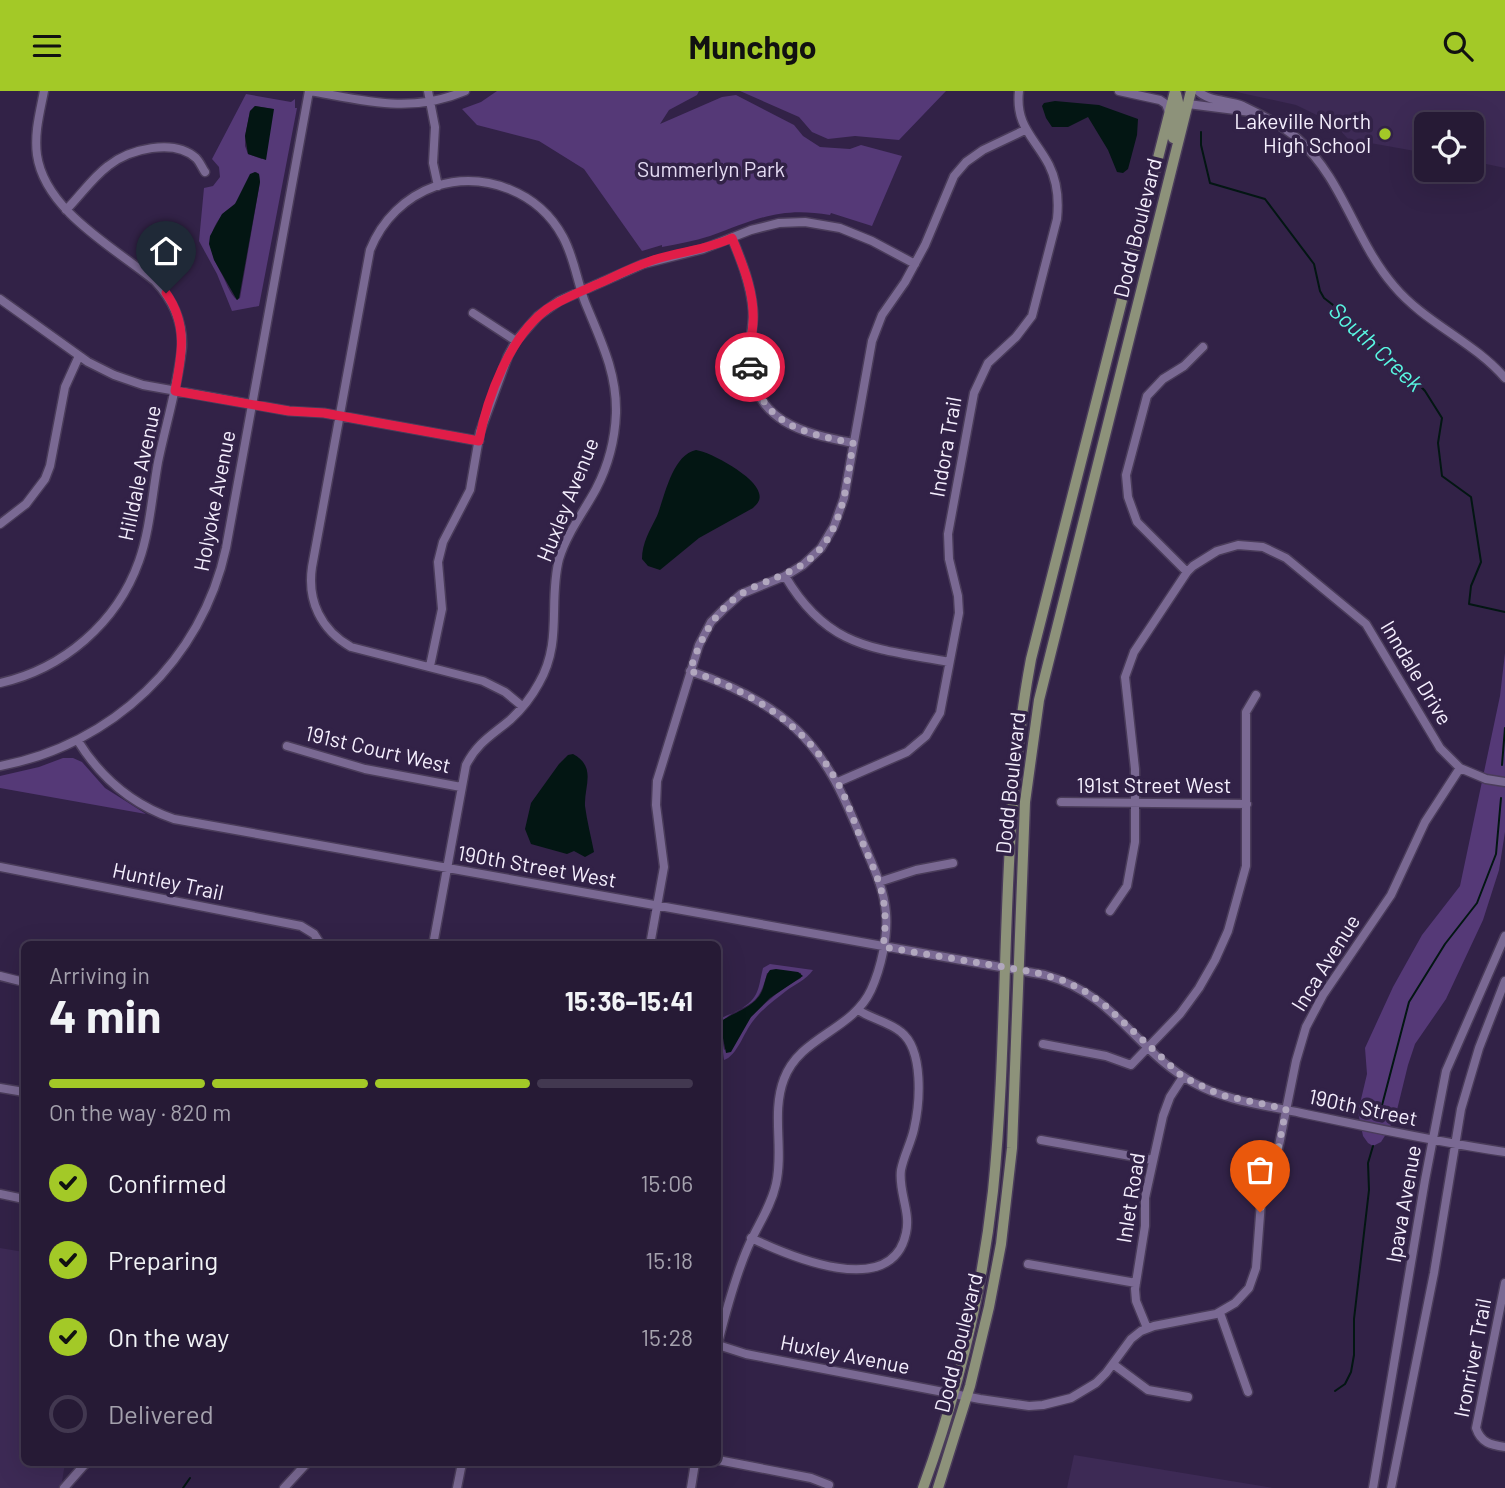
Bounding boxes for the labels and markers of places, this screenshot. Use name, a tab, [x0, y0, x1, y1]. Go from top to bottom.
place label: Lakeville North High School	[1234, 108, 1371, 157]
marker: Lakeville North High School	[1377, 126, 1393, 142]
pin	[136, 221, 196, 293]
pin	[1230, 1140, 1290, 1212]

